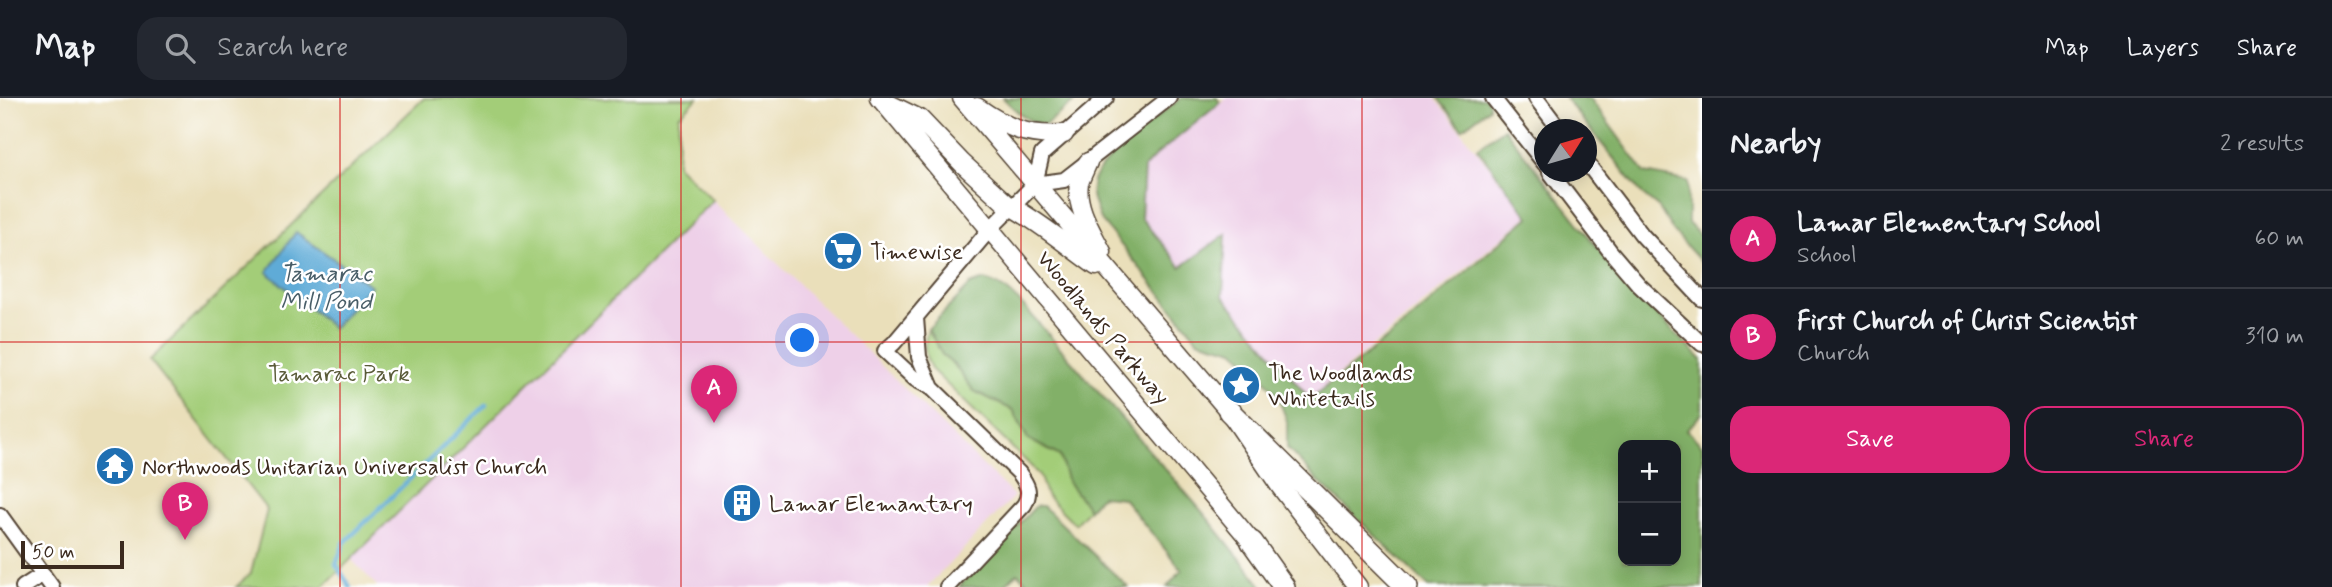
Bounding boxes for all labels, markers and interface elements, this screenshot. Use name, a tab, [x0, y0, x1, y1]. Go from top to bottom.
search box	[137, 17, 627, 80]
text: Map	[35, 26, 95, 70]
icon: search	[161, 29, 199, 67]
text: Search here	[217, 31, 348, 65]
text: Map	[2045, 33, 2089, 64]
text: Layers	[2127, 33, 2199, 64]
text: Share	[2237, 33, 2297, 64]
north arrow	[1534, 119, 1597, 182]
text: Nearby	[1730, 124, 1821, 163]
text: 2 results	[2220, 129, 2304, 159]
text: Lamar Elementary School	[1797, 207, 2101, 241]
text: A	[1745, 224, 1761, 254]
text: 60 m	[2255, 224, 2304, 254]
supermarket icon: Timewise	[822, 230, 864, 272]
place label: Timewise	[870, 238, 963, 268]
text: School	[1797, 241, 1857, 271]
street label: Woodlands Parkway	[1029, 245, 1176, 412]
water label: Tamarac Mill Pond	[280, 259, 374, 318]
text: First Church of Christ Scientist	[1797, 305, 2138, 339]
text: B	[1746, 322, 1760, 352]
text: 310 m	[2245, 322, 2304, 352]
your location	[785, 323, 819, 357]
text: Church	[1797, 339, 1870, 369]
place label: The Woodlands Whitetails	[1268, 359, 1413, 415]
park label: Tamarac Park	[268, 360, 410, 390]
place icon: The Woodlands Whitetails	[1220, 364, 1262, 406]
pin: A	[691, 365, 737, 423]
button: Save	[1730, 406, 2010, 473]
button: Share	[2024, 406, 2304, 473]
map controls	[1618, 440, 1681, 566]
button: +	[1618, 440, 1681, 503]
temple icon: Northwoods Unitarian Universalist Church	[94, 445, 136, 487]
place label: Northwoods Unitarian Universalist Church	[142, 453, 547, 483]
pin: B	[162, 482, 208, 540]
building icon: Lamar Elemantary	[721, 482, 763, 524]
place label: Lamar Elemantary	[769, 490, 973, 520]
button: −	[1618, 503, 1681, 566]
scale bar	[21, 538, 124, 570]
text: 50 m	[32, 540, 75, 565]

